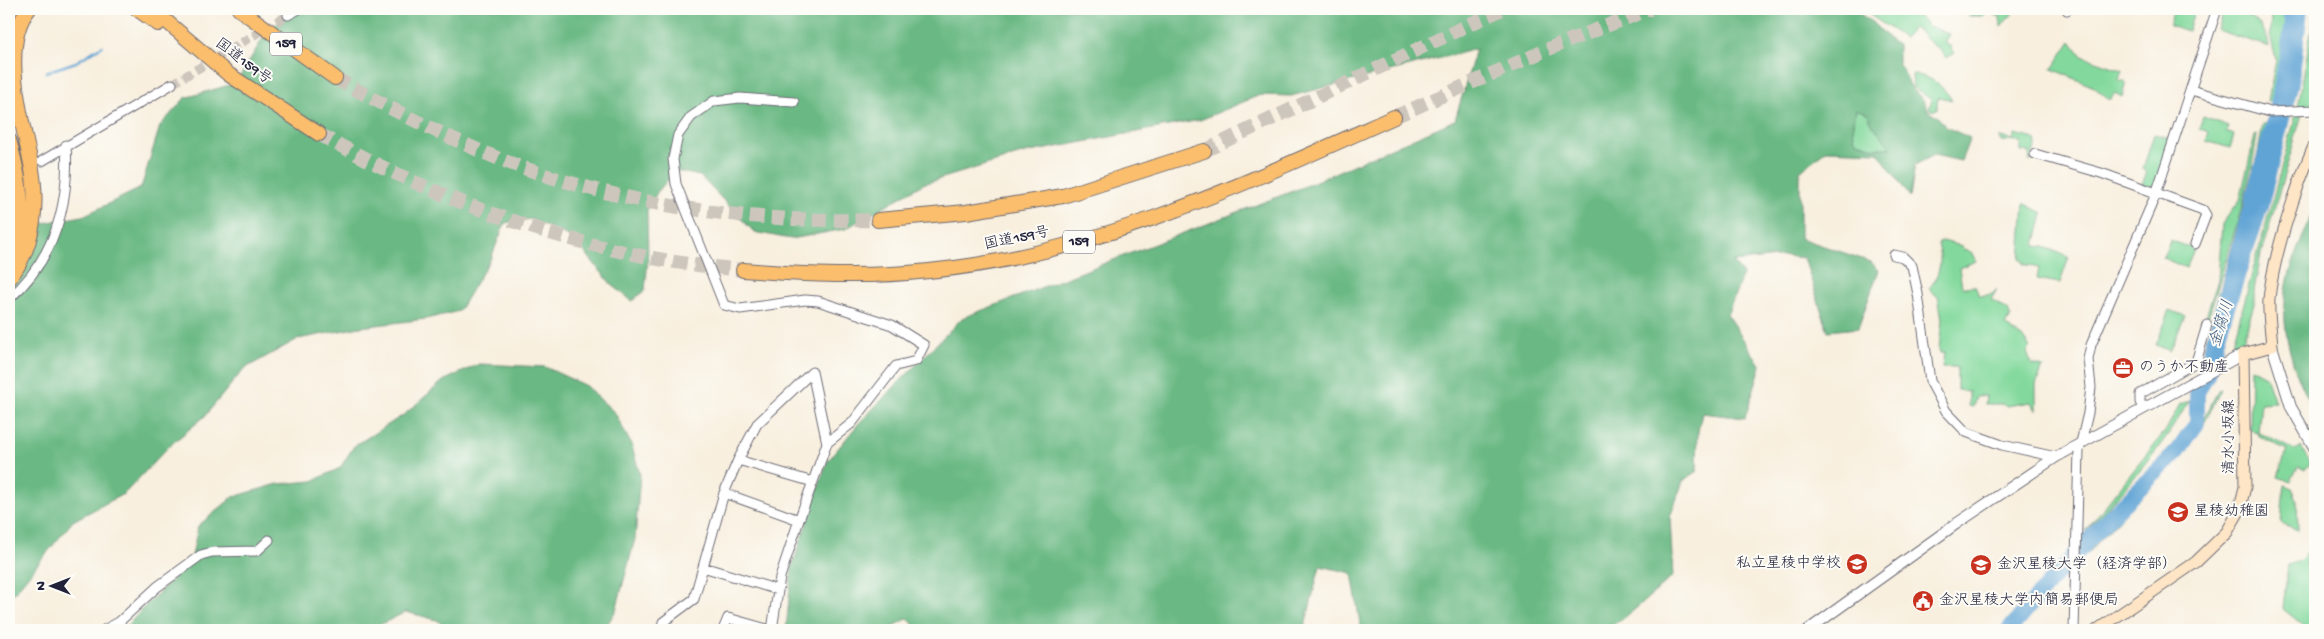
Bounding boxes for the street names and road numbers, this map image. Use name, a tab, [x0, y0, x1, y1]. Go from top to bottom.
road number: 159	[270, 33, 302, 56]
street label: 国道159号	[211, 35, 275, 89]
street label: 国道159号	[983, 223, 1051, 255]
road number: 159	[1063, 230, 1095, 253]
street label: 清水小坂線	[2220, 399, 2239, 475]

